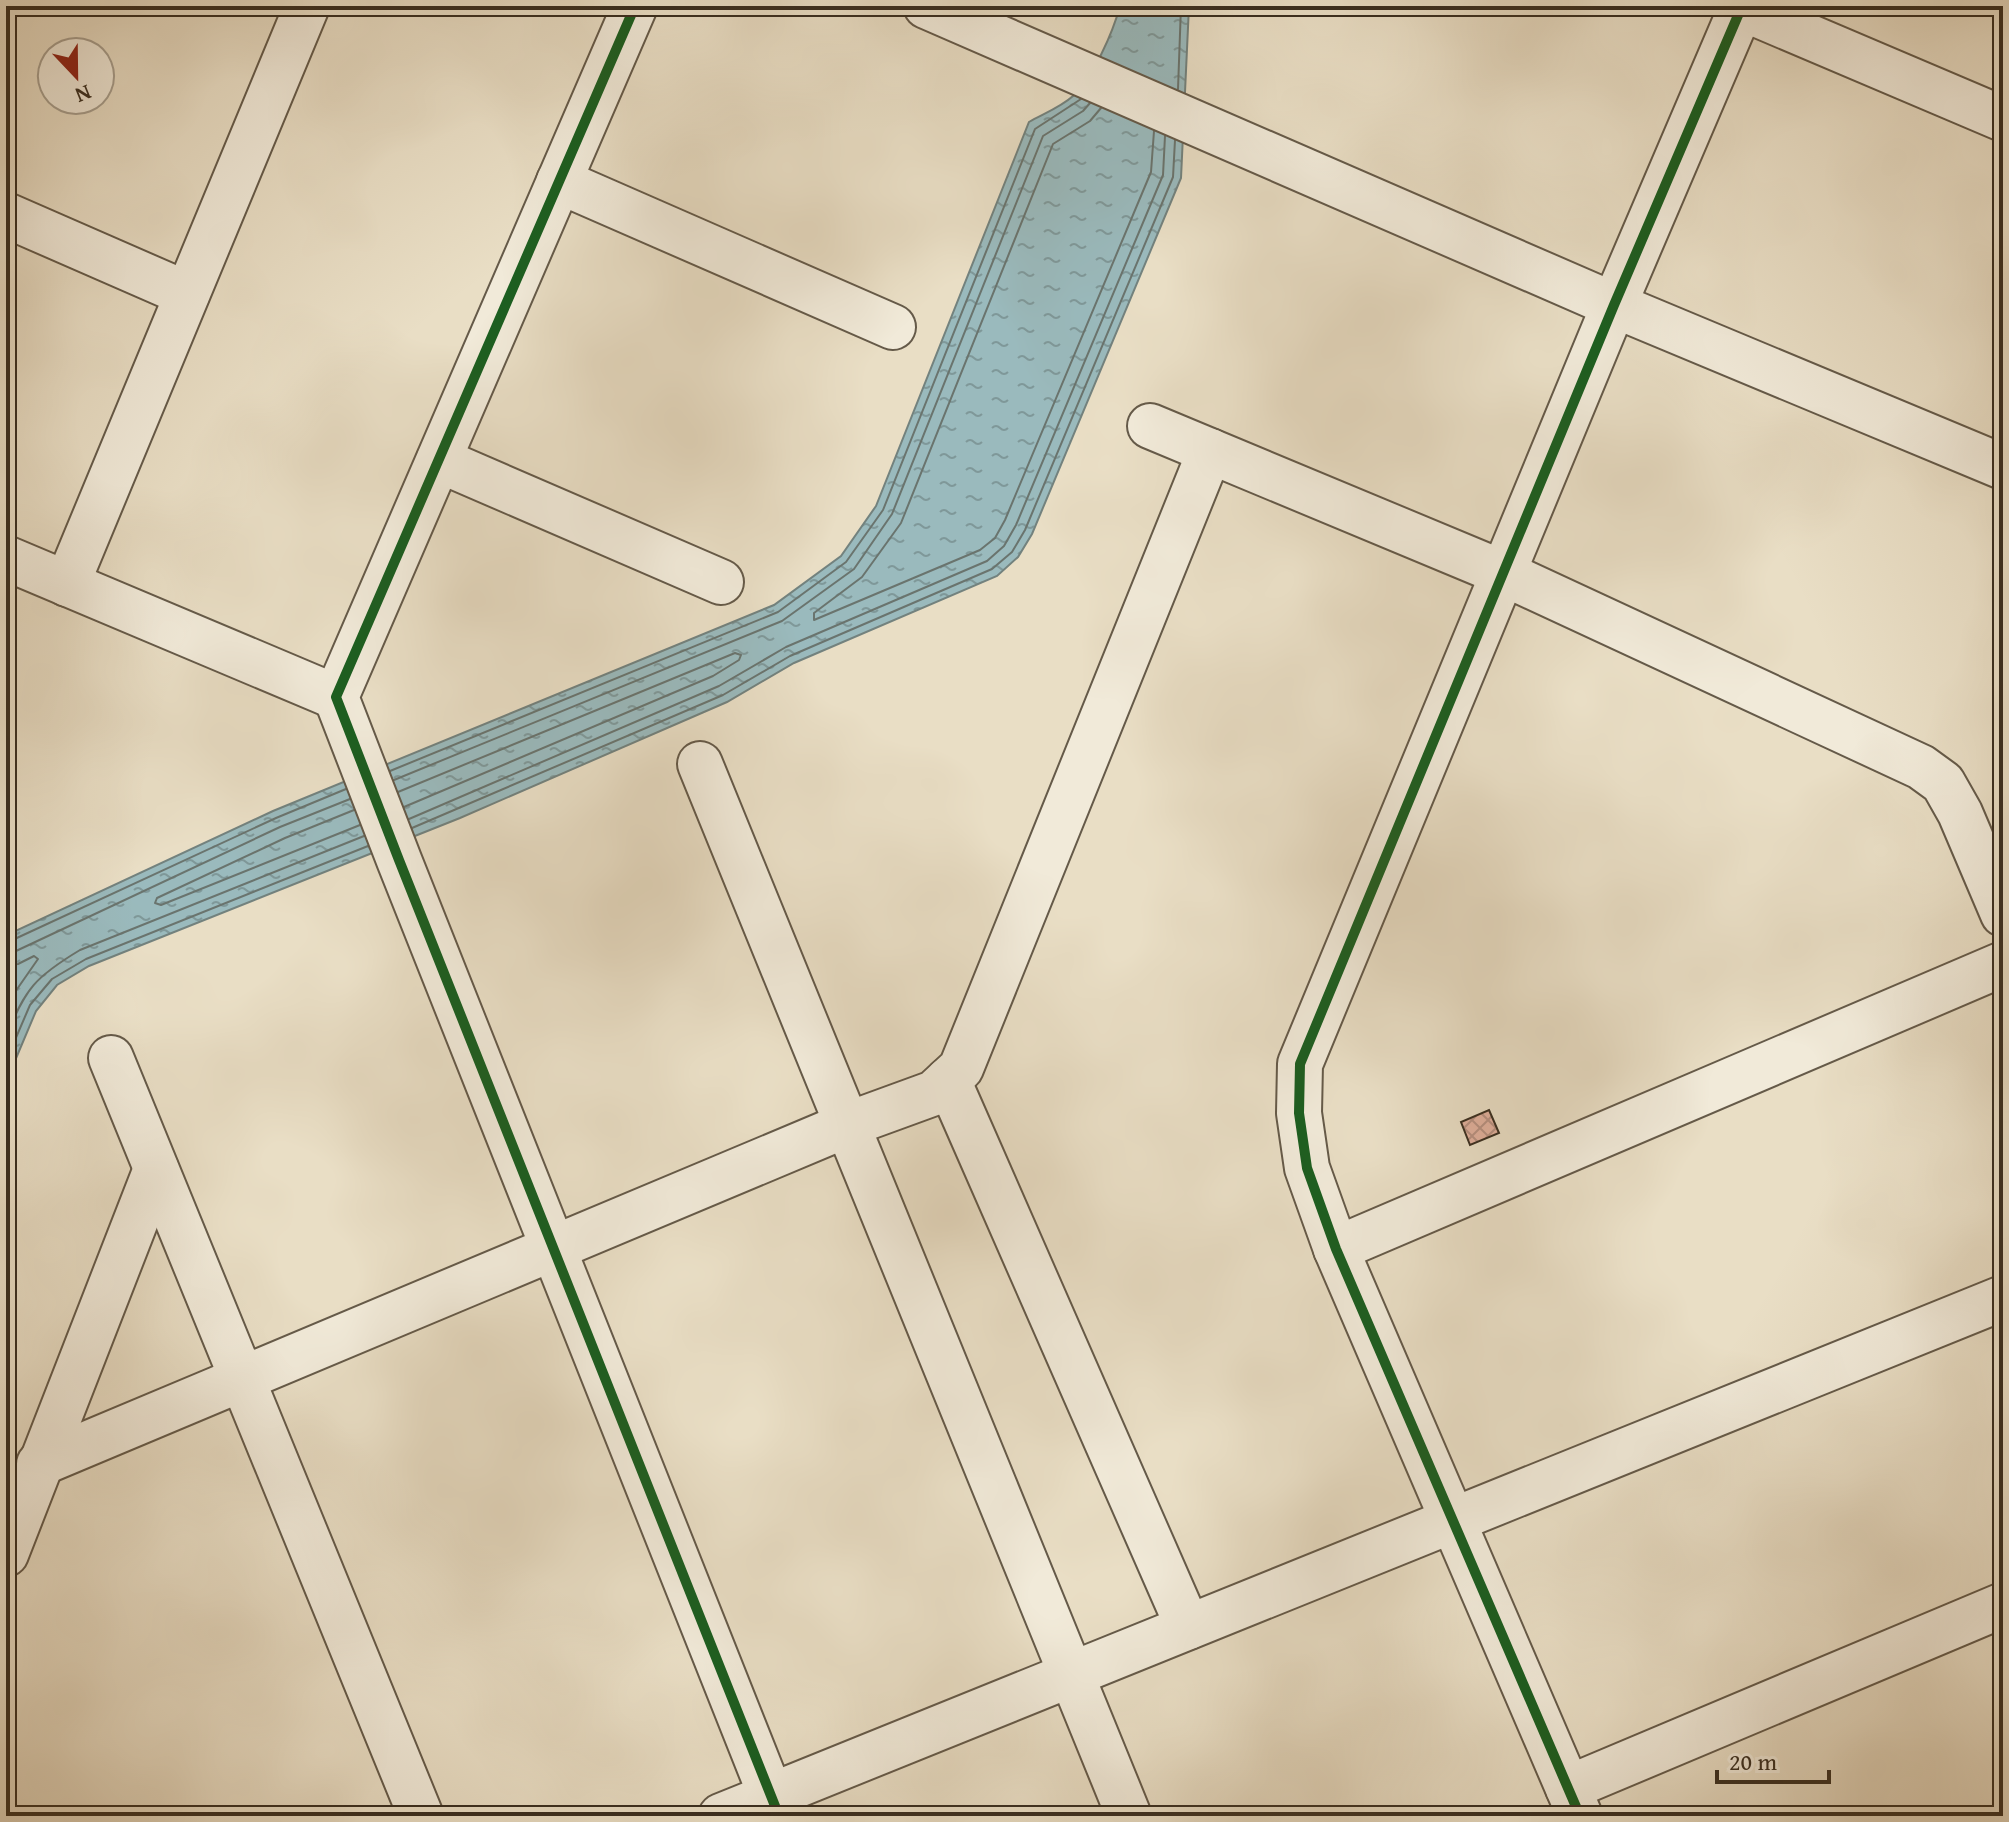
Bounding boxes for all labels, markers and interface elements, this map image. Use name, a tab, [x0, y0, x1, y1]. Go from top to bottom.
north arrow	[36, 36, 116, 116]
text: N	[70, 77, 96, 112]
scale bar	[1717, 1734, 1829, 1784]
text: 20 m	[1729, 1744, 1777, 1779]

